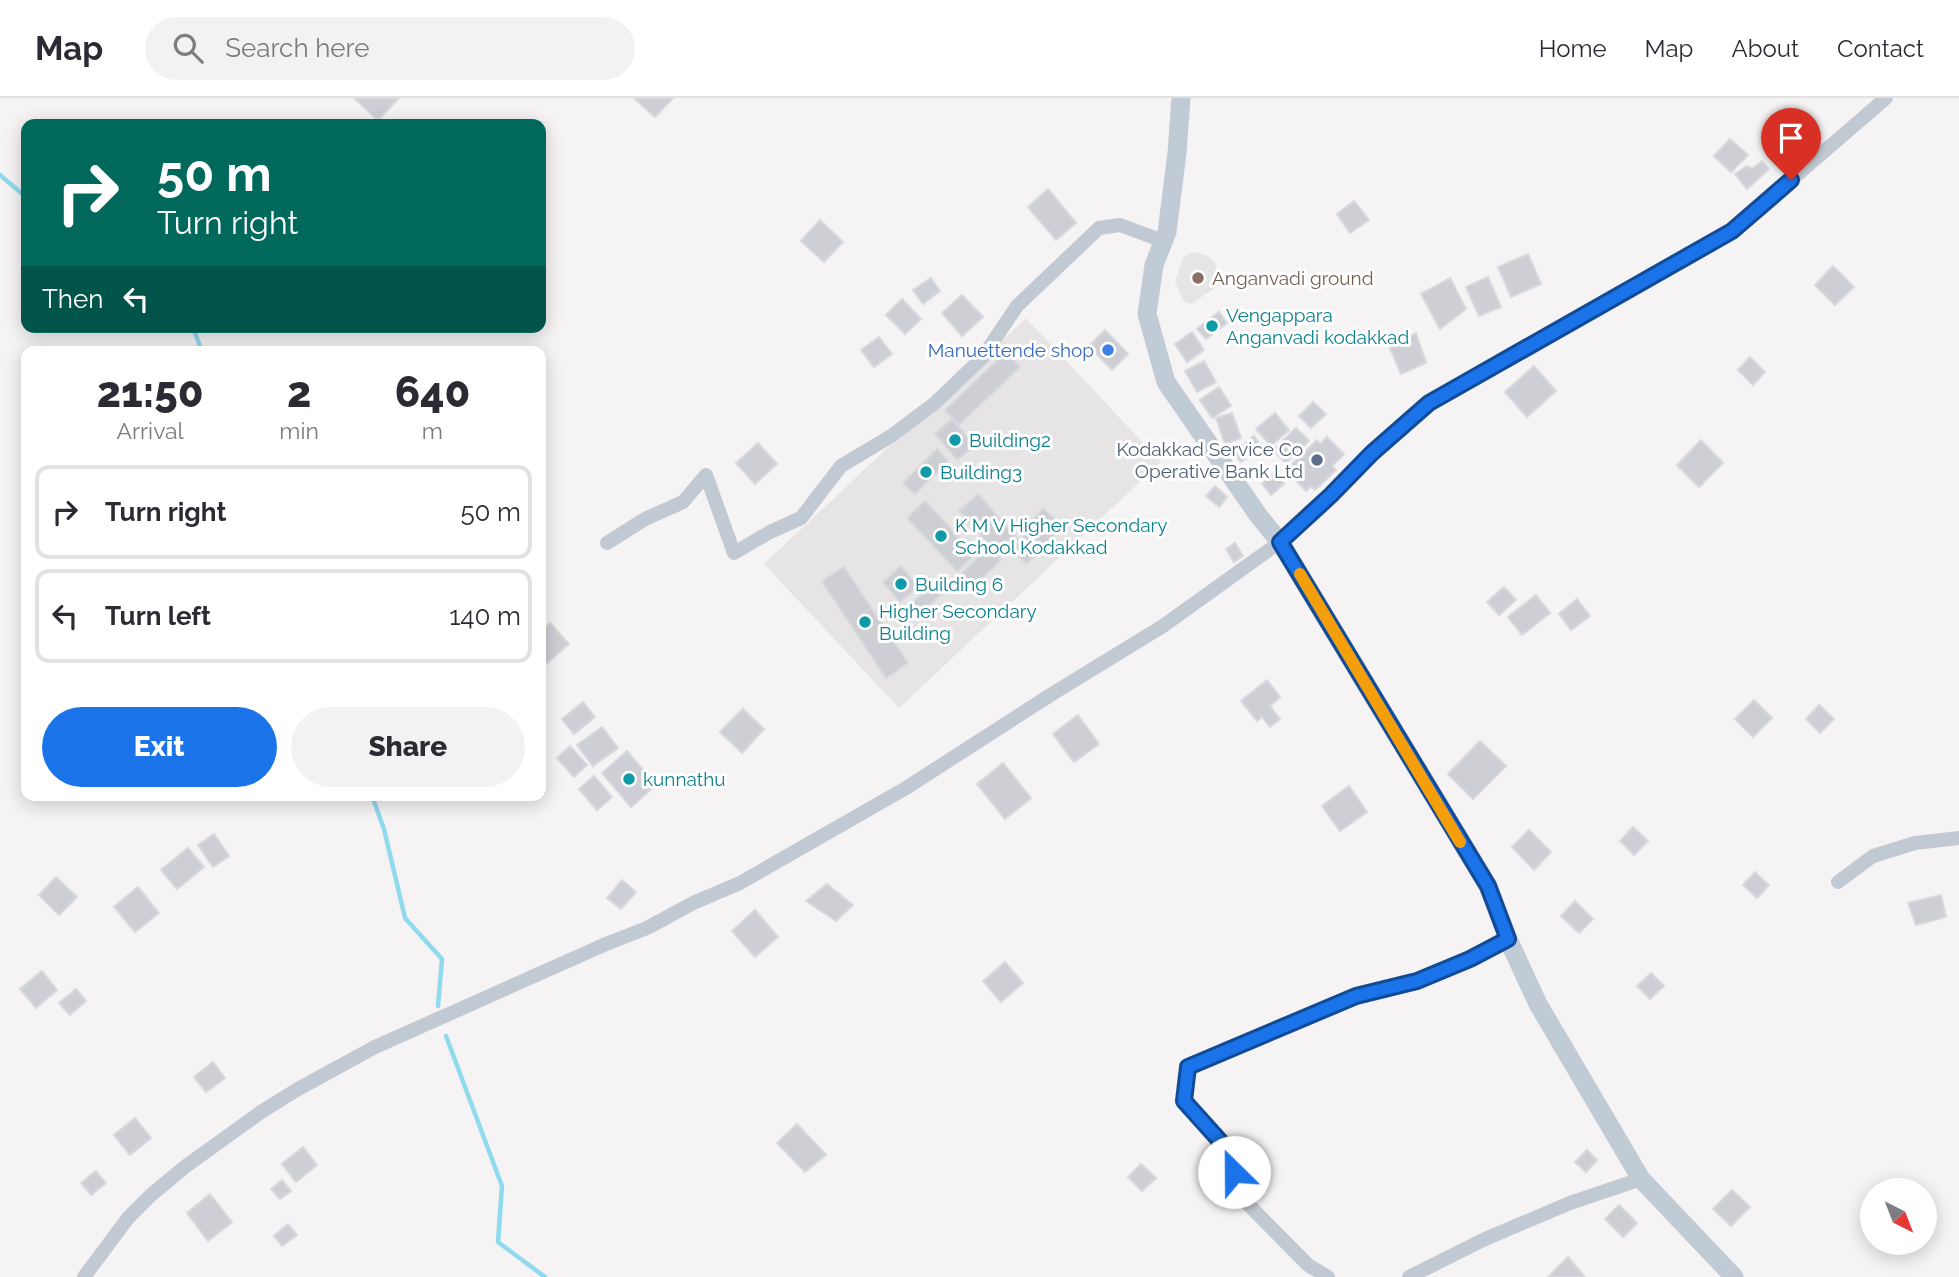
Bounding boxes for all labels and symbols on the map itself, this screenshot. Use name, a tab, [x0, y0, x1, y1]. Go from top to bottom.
pin	[1761, 108, 1821, 180]
place label: Anganvadi ground	[1212, 267, 1374, 289]
marker: Anganvadi ground	[1190, 270, 1206, 286]
place label: Vengappara Anganvadi kodakkad	[1226, 304, 1409, 348]
marker: Vengappara Anganvadi kodakkad	[1204, 318, 1220, 334]
place label: Manuettende shop	[928, 339, 1094, 361]
marker: Manuettende shop	[1100, 342, 1116, 358]
place label: Building2	[969, 429, 1051, 451]
marker: Building2	[947, 432, 963, 448]
place label: Kodakkad Service Co Operative Bank Ltd	[1116, 438, 1303, 482]
marker: Kodakkad Service Co Operative Bank Ltd	[1309, 452, 1325, 468]
place label: Building3	[940, 461, 1022, 483]
marker: Building3	[918, 464, 934, 480]
place label: K M V Higher Secondary School Kodakkad	[955, 514, 1168, 558]
marker: K M V Higher Secondary School Kodakkad	[933, 528, 949, 544]
place label: Building 6	[915, 573, 1003, 595]
marker: Building 6	[893, 576, 909, 592]
place label: Higher Secondary Building	[879, 600, 1037, 644]
marker: Higher Secondary Building	[857, 614, 873, 630]
place label: kunnathu	[643, 768, 726, 790]
marker: kunnathu	[621, 771, 637, 787]
position arrow	[1197, 1135, 1271, 1209]
north arrow	[1860, 1178, 1937, 1255]

